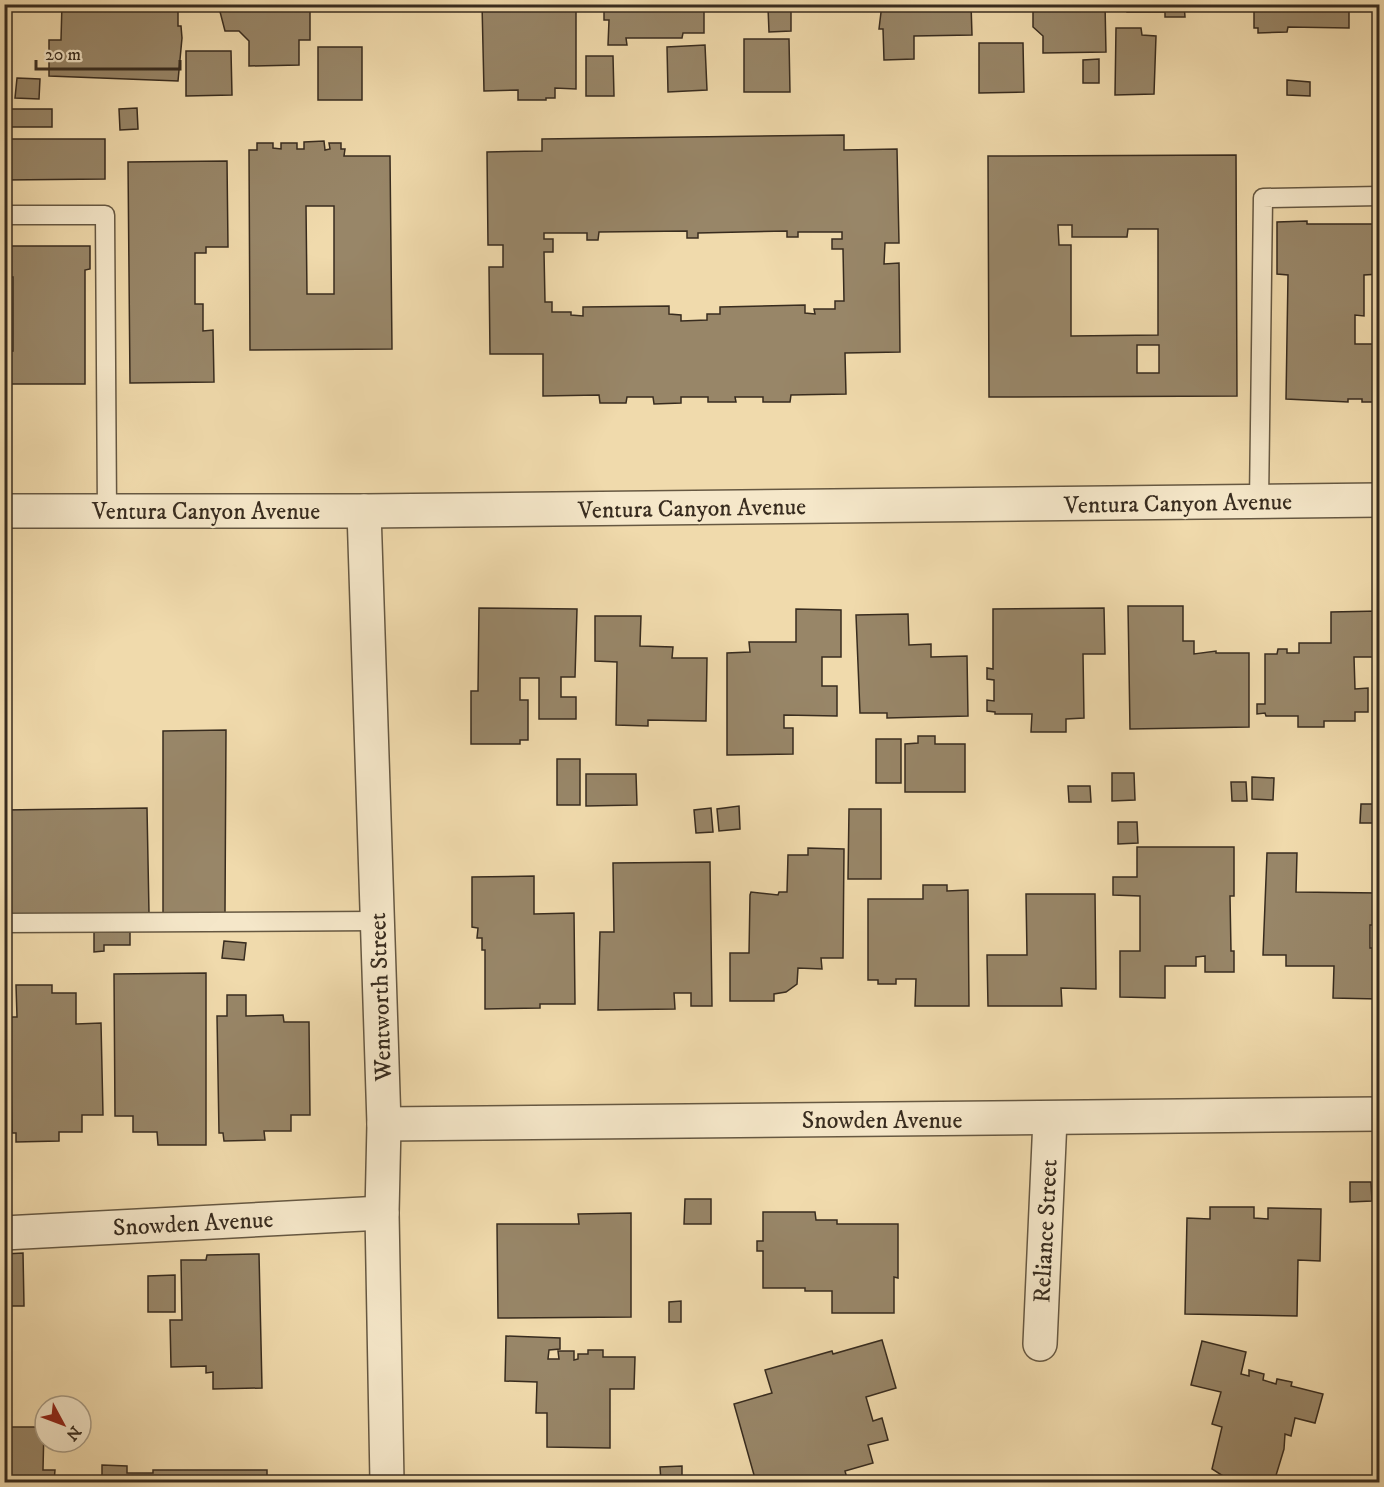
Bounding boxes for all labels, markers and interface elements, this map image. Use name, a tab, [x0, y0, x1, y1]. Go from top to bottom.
scale bar	[36, 33, 180, 71]
text: 20 m	[45, 44, 81, 66]
street label: Ventura Canyon Avenue	[1063, 487, 1292, 521]
street label: Ventura Canyon Avenue	[577, 492, 806, 526]
street label: Ventura Canyon Avenue	[91, 497, 320, 527]
street label: Wentworth Street	[363, 912, 399, 1083]
street label: Snowden Avenue	[802, 1106, 962, 1136]
street label: Reliance Street	[1027, 1158, 1065, 1304]
street label: Snowden Avenue	[112, 1205, 274, 1243]
north arrow	[33, 1394, 93, 1454]
text: N	[62, 1422, 85, 1445]

